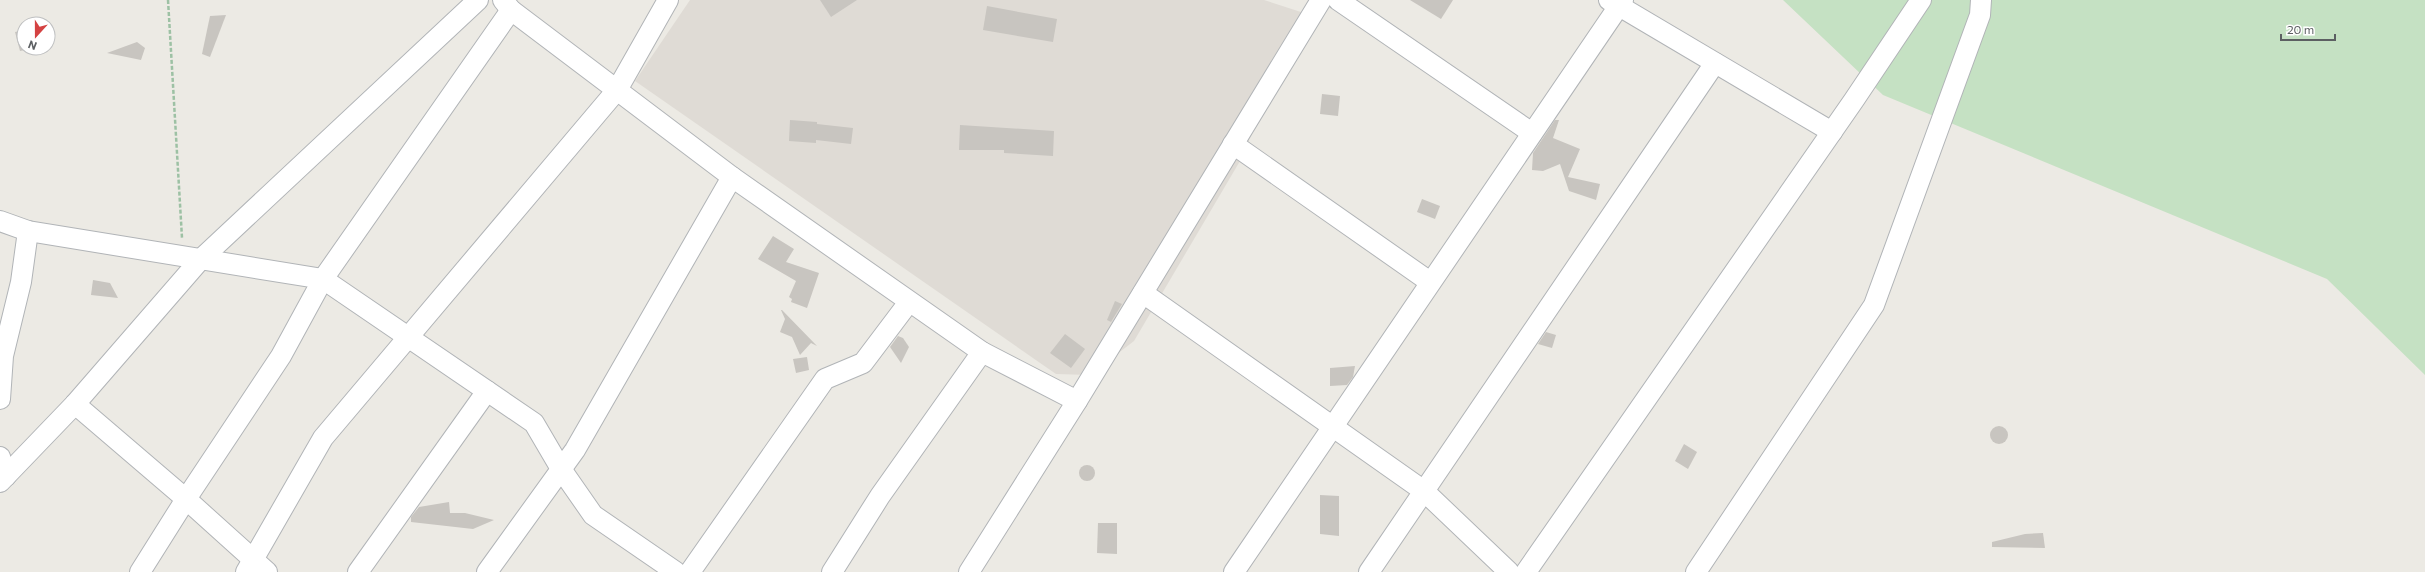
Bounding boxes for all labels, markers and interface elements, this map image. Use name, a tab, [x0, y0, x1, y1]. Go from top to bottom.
north arrow	[16, 16, 56, 56]
scale bar	[2281, 16, 2335, 42]
text: 20 m	[2287, 22, 2314, 36]
text: N	[26, 38, 38, 53]

